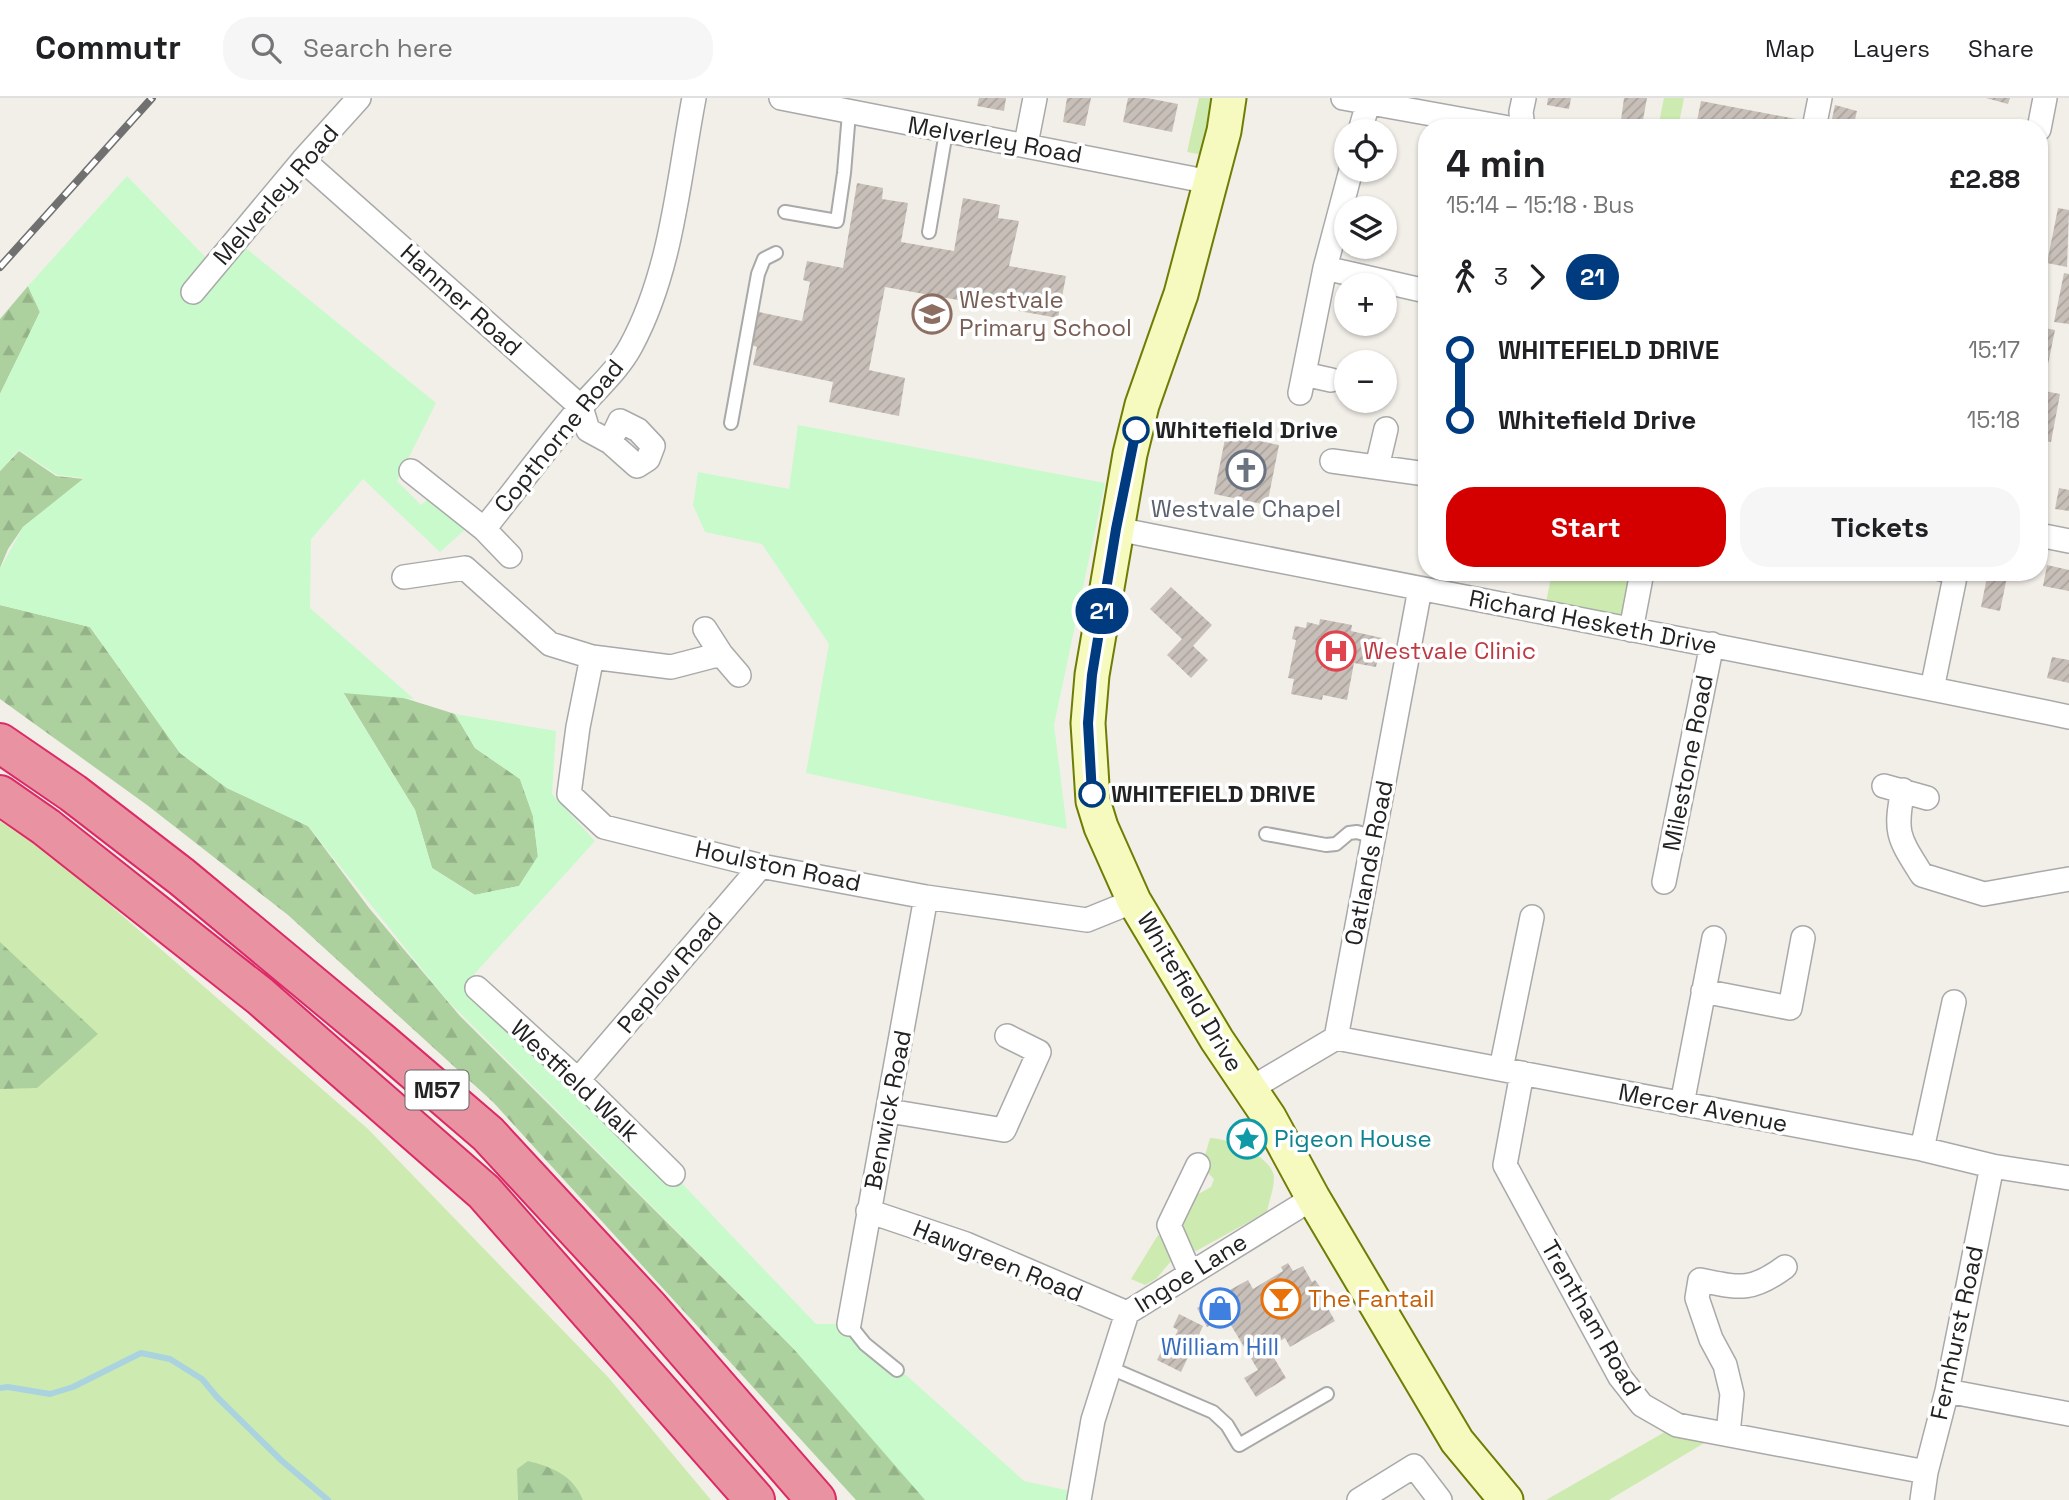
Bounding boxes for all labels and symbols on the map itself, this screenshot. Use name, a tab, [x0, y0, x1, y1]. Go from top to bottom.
street label: Melverley Road	[906, 109, 1085, 170]
street label: Melverley Road	[206, 118, 345, 271]
street label: Hanmer Road	[394, 237, 529, 362]
place label: Westvale Primary School	[959, 284, 1132, 343]
school or university icon: Westvale Primary School	[911, 293, 953, 335]
street label: Copthorne Road	[487, 353, 630, 519]
place label: Whitefield Drive	[1155, 414, 1338, 445]
marker: Whitefield Drive	[1123, 417, 1149, 443]
church icon: Westvale Chapel	[1225, 449, 1267, 491]
place label: Westvale Chapel	[1151, 493, 1341, 524]
street label: Richard Hesketh Drive	[1466, 582, 1720, 661]
line badge: 21	[1070, 588, 1134, 634]
hospital icon: Westvale Clinic	[1315, 630, 1357, 672]
place label: Westvale Clinic	[1363, 635, 1536, 666]
street label: Milestone Road	[1655, 672, 1720, 853]
place label: WHITEFIELD DRIVE	[1111, 778, 1315, 809]
street label: Oatlands Road	[1337, 778, 1400, 948]
marker: WHITEFIELD DRIVE	[1079, 781, 1105, 807]
street label: Houlston Road	[692, 833, 864, 898]
street label: Peplow Road	[610, 906, 729, 1040]
street label: Whitefield Drive	[1131, 906, 1250, 1077]
street label: Westfield Walk	[504, 1013, 647, 1149]
street label: Benwick Road	[857, 1027, 918, 1192]
road number: M57	[406, 1071, 468, 1110]
street label: Mercer Avenue	[1616, 1076, 1790, 1139]
place icon: Pigeon House	[1226, 1118, 1268, 1160]
place label: Pigeon House	[1274, 1123, 1432, 1154]
street label: Hawgreen Road	[909, 1212, 1088, 1309]
street label: Ingoe Lane	[1129, 1226, 1253, 1319]
street label: Trentham Road	[1534, 1234, 1649, 1401]
street label: Fernhurst Road	[1923, 1243, 1990, 1423]
bar icon: The Fantail	[1260, 1278, 1302, 1320]
place label: The Fantail	[1308, 1283, 1435, 1314]
shop icon: William Hill	[1199, 1287, 1241, 1329]
place label: William Hill	[1161, 1331, 1279, 1362]

